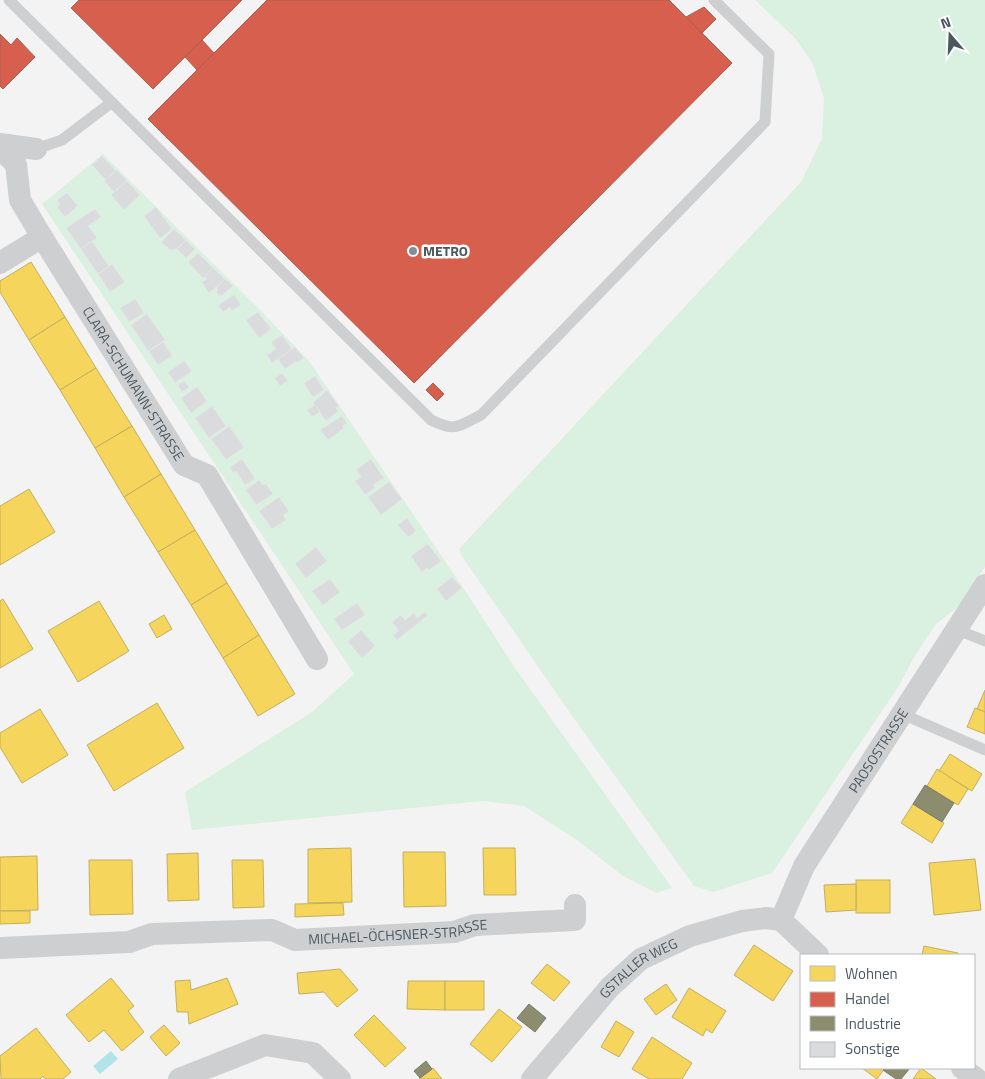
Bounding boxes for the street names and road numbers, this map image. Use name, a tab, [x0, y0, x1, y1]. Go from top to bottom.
street label: CLARA-SCHUMANN-STRASSE	[78, 302, 190, 465]
street label: PAOSOSTRASSE	[843, 704, 913, 797]
street label: MICHAEL-ÖCHSNER-STRASSE	[308, 913, 488, 949]
street label: GSTALLER WEG	[594, 932, 681, 1003]

